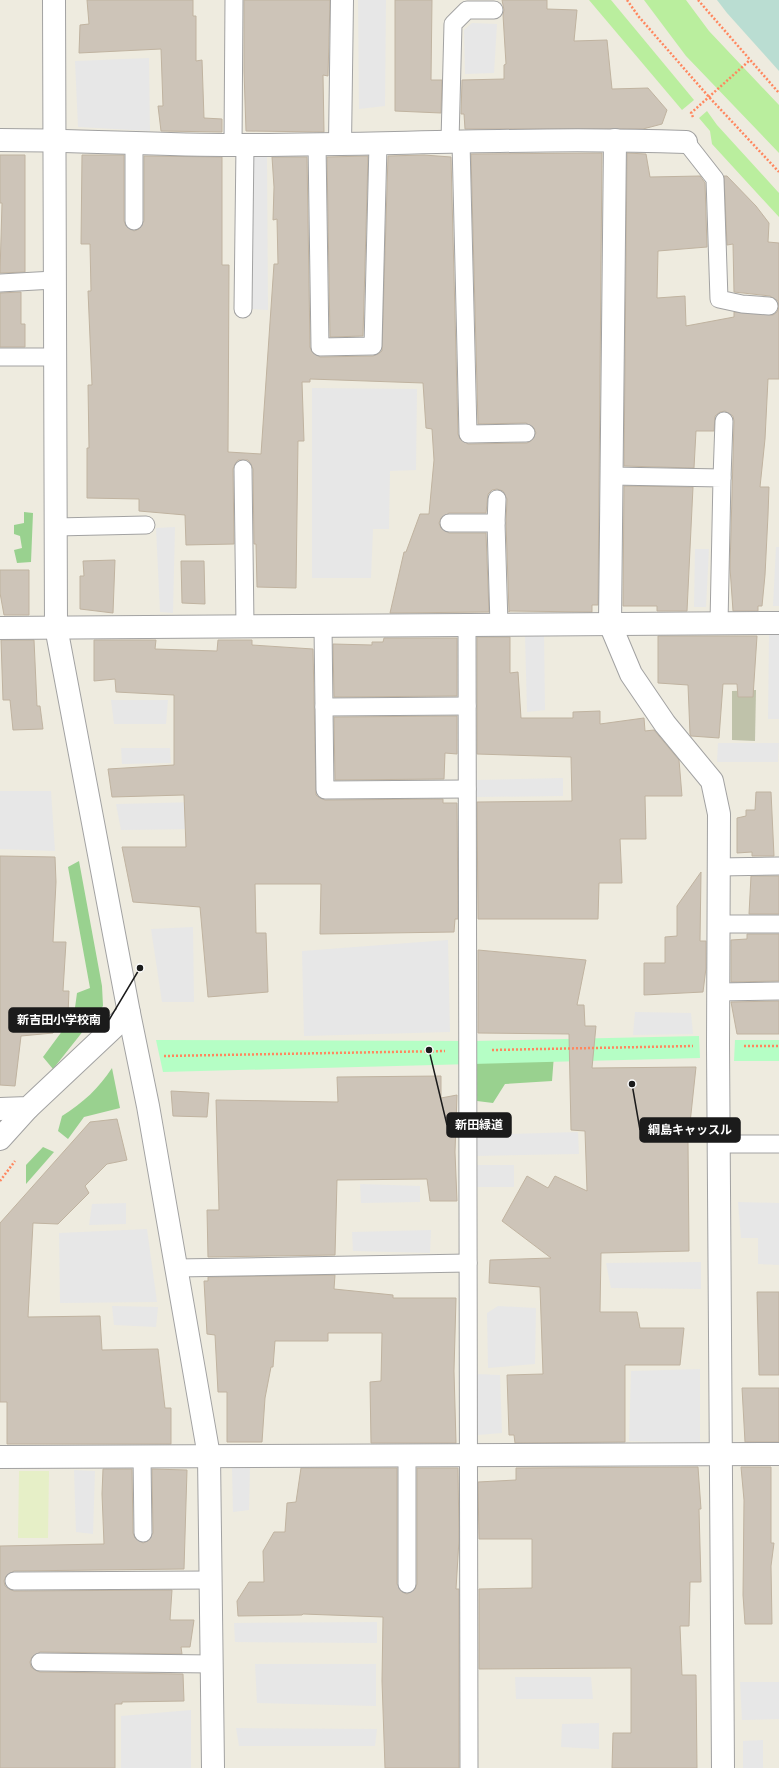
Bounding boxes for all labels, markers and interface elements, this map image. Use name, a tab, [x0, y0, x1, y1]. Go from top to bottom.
callout: 新吉田小学校南	[9, 1008, 109, 1032]
text: 新吉田小学校南	[17, 1013, 101, 1027]
callout: 新田緑道	[447, 1113, 511, 1137]
text: 新田緑道	[455, 1118, 503, 1132]
callout: 綱島キャッスル	[640, 1118, 740, 1142]
text: 綱島キャッスル	[648, 1123, 732, 1137]

